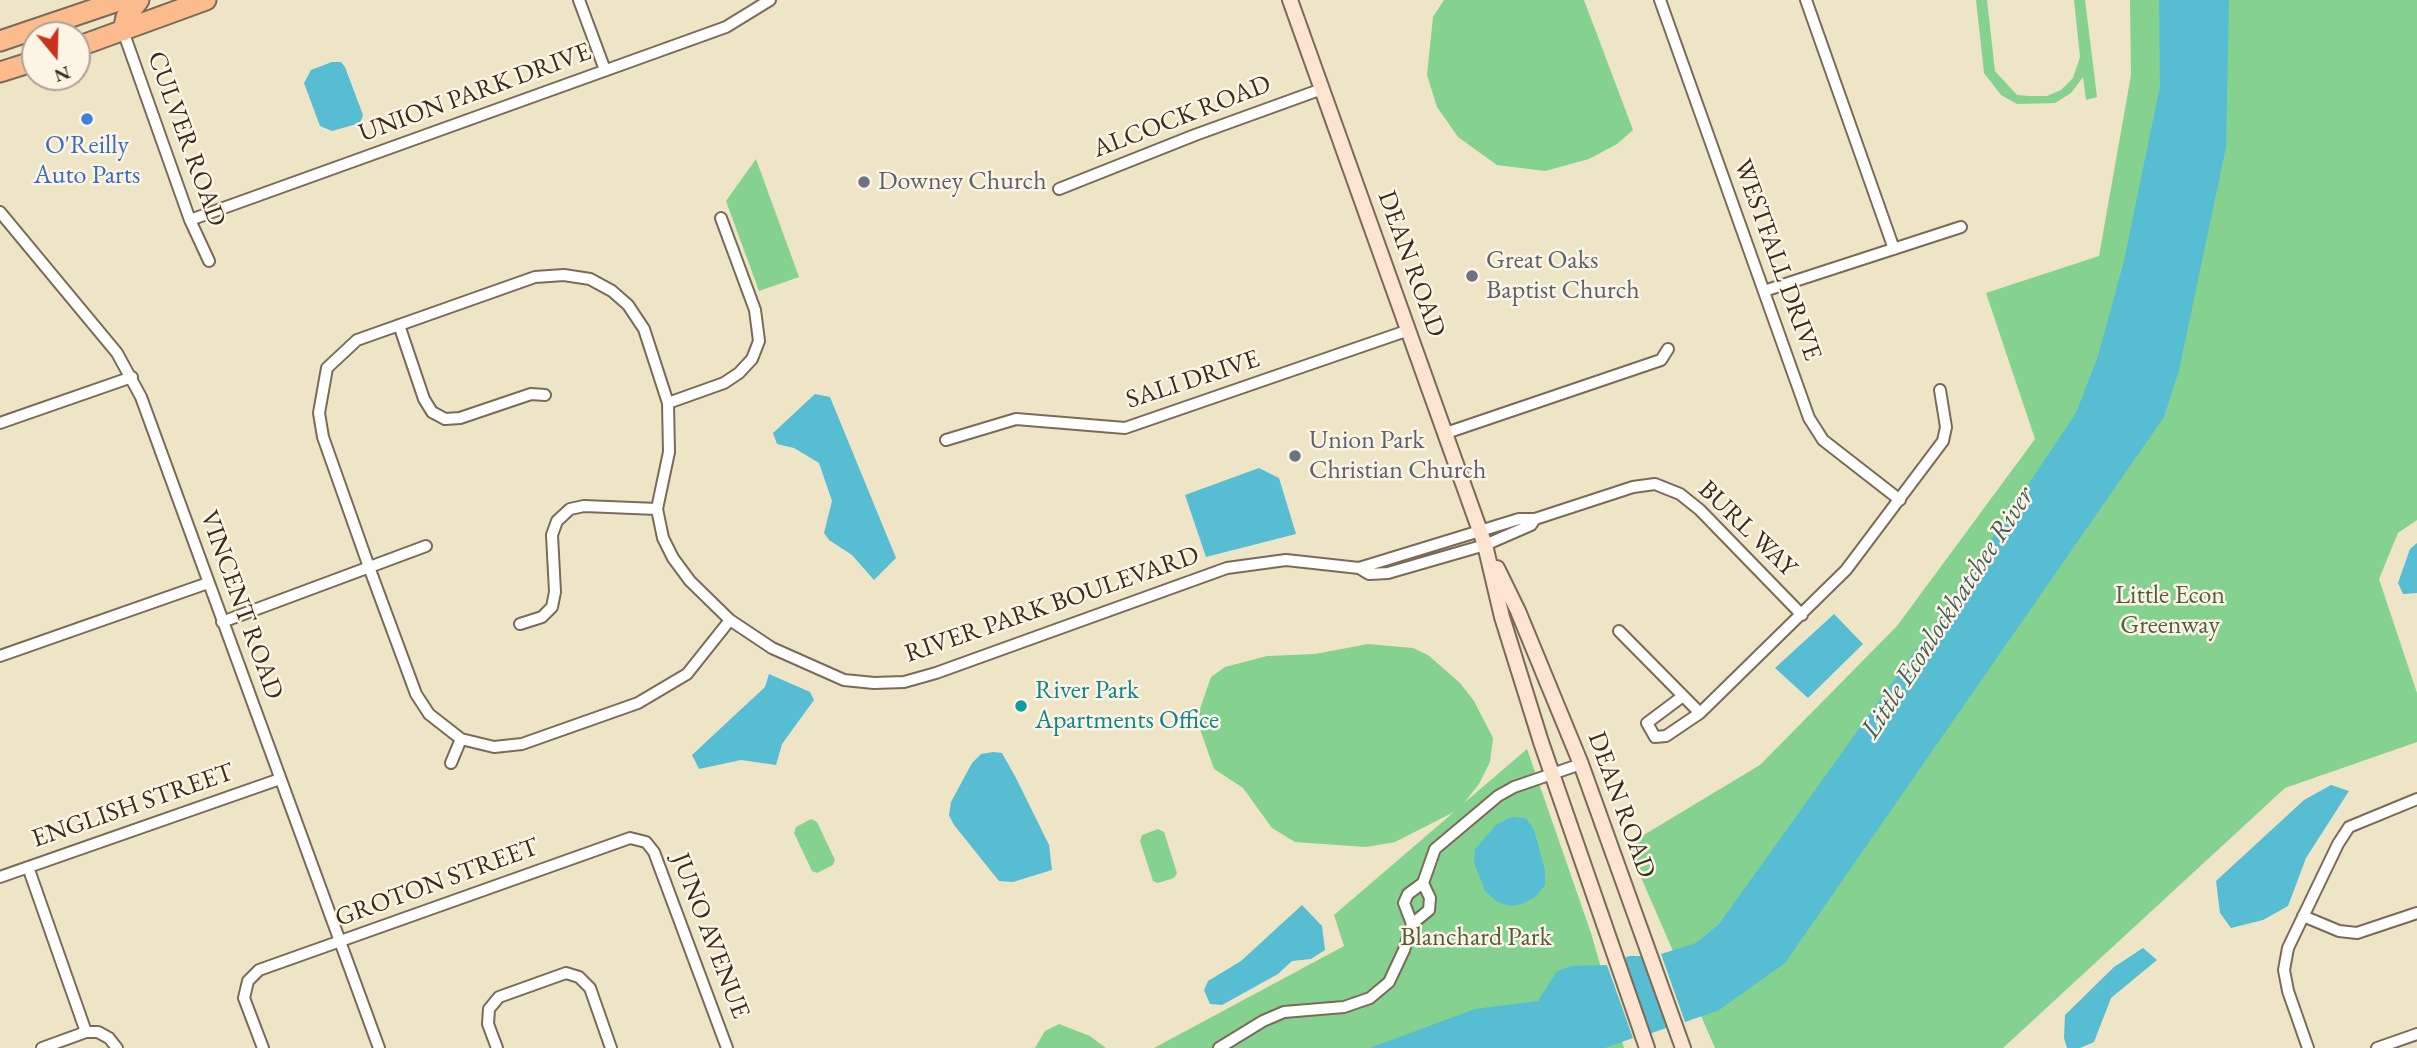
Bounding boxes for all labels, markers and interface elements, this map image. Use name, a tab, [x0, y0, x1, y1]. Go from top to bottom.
north arrow	[21, 21, 91, 91]
street label: UNION PARK DRIVE	[355, 36, 595, 150]
street label: CULVER ROAD	[140, 47, 232, 231]
text: N	[51, 60, 74, 89]
street label: ALCOCK ROAD	[1089, 69, 1275, 165]
marker: O'Reilly Auto Parts	[79, 111, 95, 127]
place label: O'Reilly Auto Parts	[34, 130, 140, 192]
street label: WESTFALL DRIVE	[1726, 155, 1828, 365]
place label: Downey Church	[878, 166, 1047, 198]
marker: Downey Church	[856, 174, 872, 190]
street label: DEAN ROAD	[1370, 187, 1452, 341]
place label: Great Oaks Baptist Church	[1486, 245, 1640, 306]
marker: Great Oaks Baptist Church	[1464, 268, 1480, 284]
street label: SALI DRIVE	[1122, 344, 1264, 416]
place label: Union Park Christian Church	[1309, 425, 1486, 486]
marker: Union Park Christian Church	[1287, 448, 1303, 464]
street label: BURL WAY	[1691, 474, 1803, 584]
water label: Little Econlockhatchee River	[1854, 481, 2042, 745]
street label: VINCENT ROAD	[192, 506, 290, 704]
street label: RIVER PARK BOULEVARD	[901, 540, 1203, 670]
park label: Little Econ Greenway	[2115, 580, 2225, 642]
place label: River Park Apartments Office	[1035, 675, 1219, 736]
marker: River Park Apartments Office	[1013, 698, 1029, 714]
street label: DEAN ROAD	[1580, 728, 1662, 882]
street label: ENGLISH STREET	[28, 757, 238, 855]
street label: GROTON STREET	[331, 832, 543, 934]
street label: JUNO AVENUE	[664, 849, 756, 1023]
park label: Blanchard Park	[1400, 922, 1552, 954]

